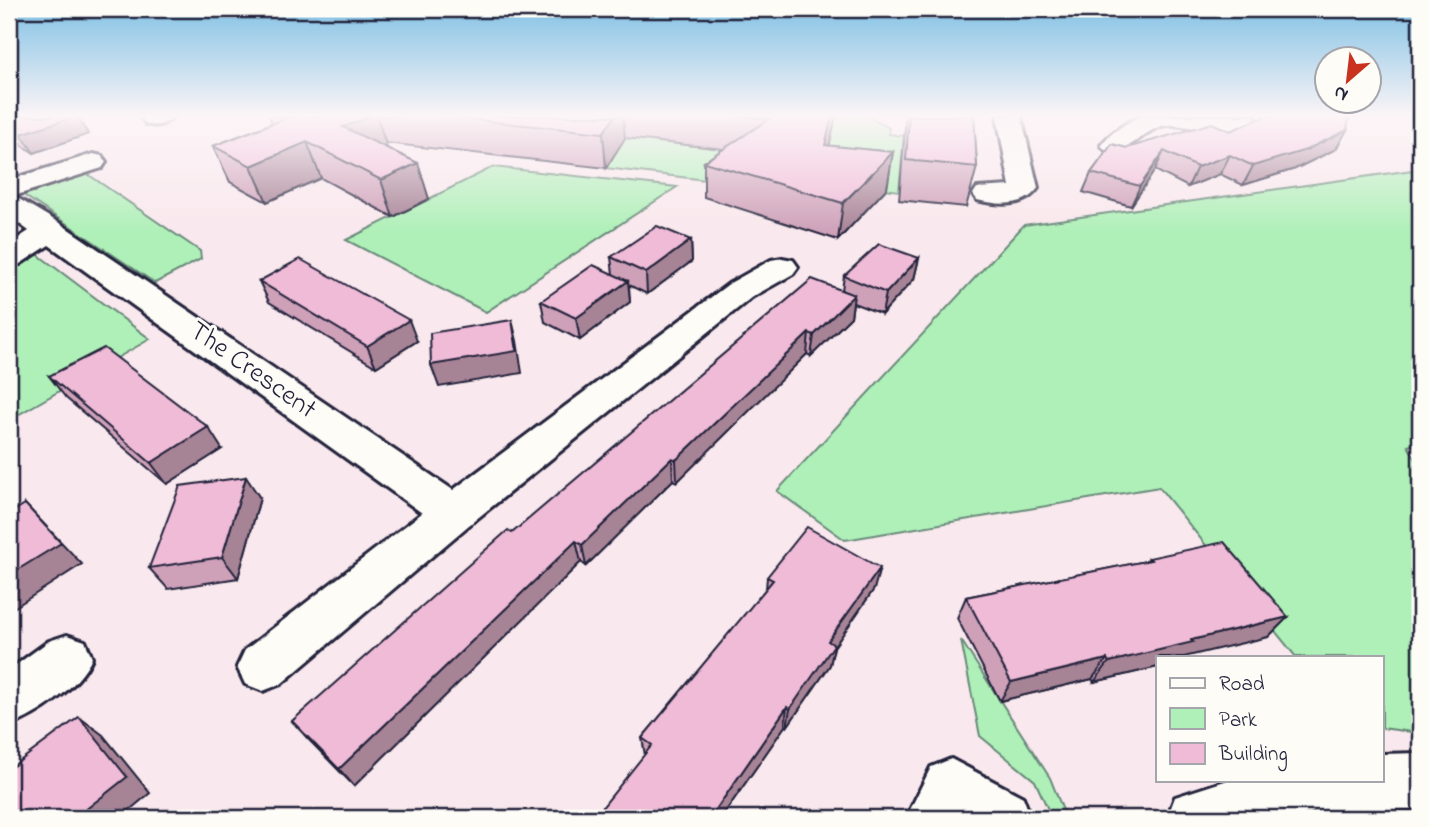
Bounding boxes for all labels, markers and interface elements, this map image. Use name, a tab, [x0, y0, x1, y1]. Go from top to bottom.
north arrow	[1314, 46, 1384, 116]
text: N	[1329, 78, 1353, 108]
street label: The Crescent	[180, 312, 324, 430]
legend	[1156, 656, 1384, 782]
text: Road	[1219, 670, 1265, 700]
text: Park	[1219, 706, 1258, 736]
text: Building	[1218, 740, 1288, 772]

